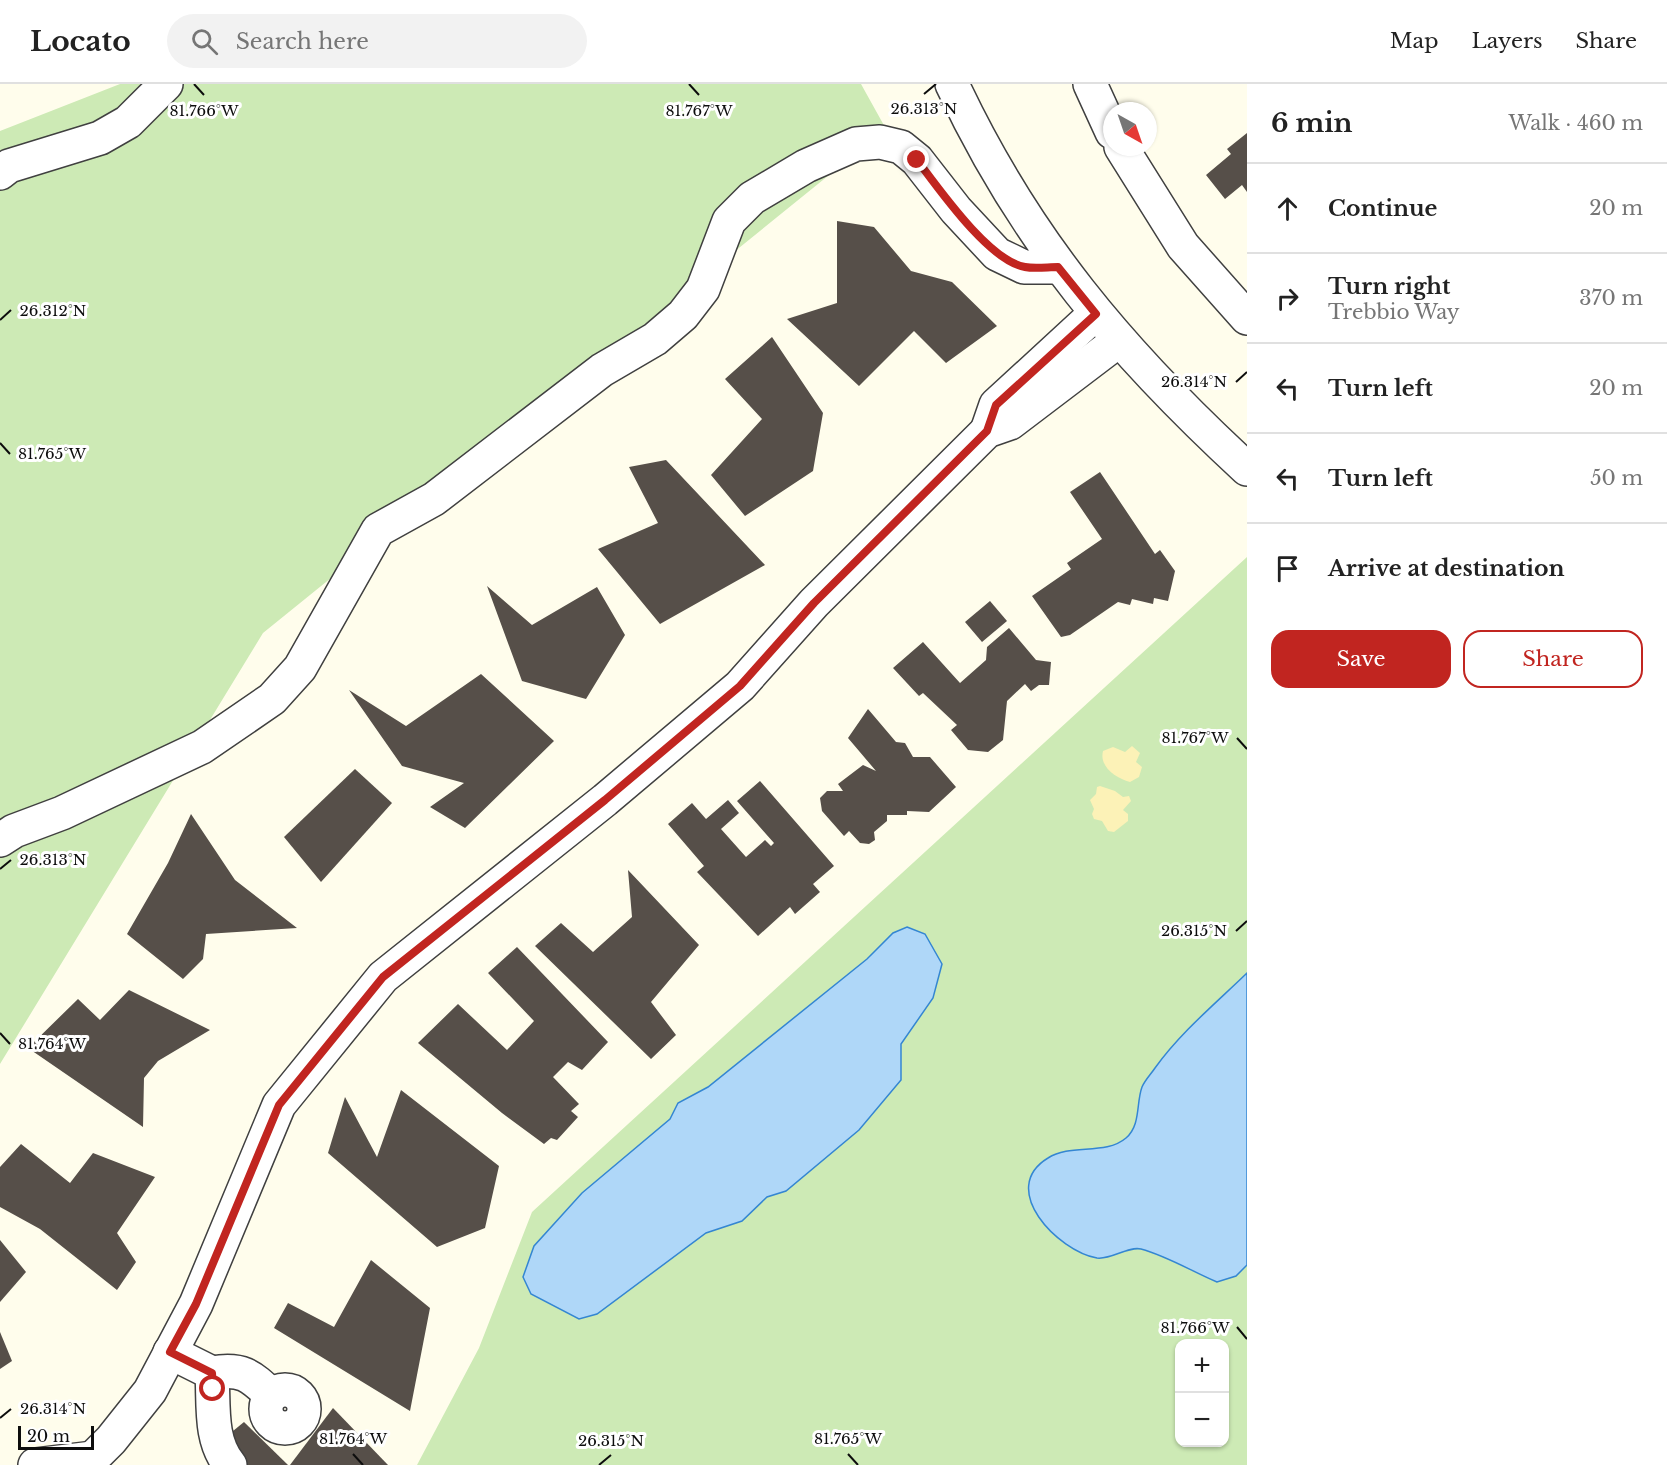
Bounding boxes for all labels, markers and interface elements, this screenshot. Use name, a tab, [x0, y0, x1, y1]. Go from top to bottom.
search box	[167, 14, 587, 68]
text: Locato	[30, 24, 131, 59]
icon: search	[188, 25, 221, 58]
text: Search here	[236, 28, 369, 55]
text: Map	[1390, 28, 1439, 54]
text: Layers	[1472, 28, 1543, 54]
text: Share	[1576, 28, 1637, 54]
text: 26.313°N	[891, 99, 957, 118]
text: 81.766°W	[169, 101, 239, 120]
text: 81.767°W	[665, 101, 733, 120]
north arrow	[1103, 102, 1157, 156]
text: 6 min	[1271, 107, 1352, 139]
text: Walk · 460 m	[1508, 111, 1643, 135]
route end	[903, 146, 929, 172]
icon: ahead	[1271, 192, 1304, 225]
text: Continue	[1328, 195, 1437, 222]
text: 20 m	[1589, 196, 1643, 220]
text: Turn right	[1328, 273, 1450, 300]
icon: right	[1271, 282, 1304, 315]
text: 370 m	[1579, 286, 1643, 310]
text: Trebbio Way	[1328, 300, 1460, 324]
text: 26.312°N	[20, 301, 86, 320]
text: 26.314°N	[1161, 372, 1227, 391]
icon: left	[1271, 372, 1304, 405]
text: Turn left	[1328, 375, 1433, 402]
text: 20 m	[1589, 376, 1643, 400]
text: 81.765°W	[18, 444, 86, 463]
icon: left	[1271, 462, 1304, 495]
text: Turn left	[1328, 465, 1433, 492]
text: 50 m	[1590, 466, 1643, 490]
icon: arrive	[1271, 552, 1304, 585]
text: Arrive at destination	[1328, 555, 1565, 582]
button: Save	[1271, 630, 1451, 688]
button: Share	[1463, 630, 1643, 688]
text: 81.767°W	[1161, 728, 1229, 747]
text: 26.313°N	[20, 850, 86, 869]
text: 26.315°N	[1161, 921, 1227, 940]
text: 81.764°W	[18, 1034, 86, 1053]
text: 81.766°W	[1160, 1318, 1230, 1337]
map controls	[1175, 1339, 1229, 1447]
button: +	[1175, 1339, 1229, 1393]
route start	[199, 1375, 225, 1401]
button: −	[1175, 1393, 1229, 1447]
text: 26.314°N	[20, 1399, 86, 1418]
scale bar	[18, 1423, 94, 1450]
text: 20 m	[27, 1426, 70, 1446]
text: 81.764°W	[319, 1429, 387, 1448]
text: 81.765°W	[814, 1429, 882, 1448]
text: 26.315°N	[578, 1431, 644, 1450]

